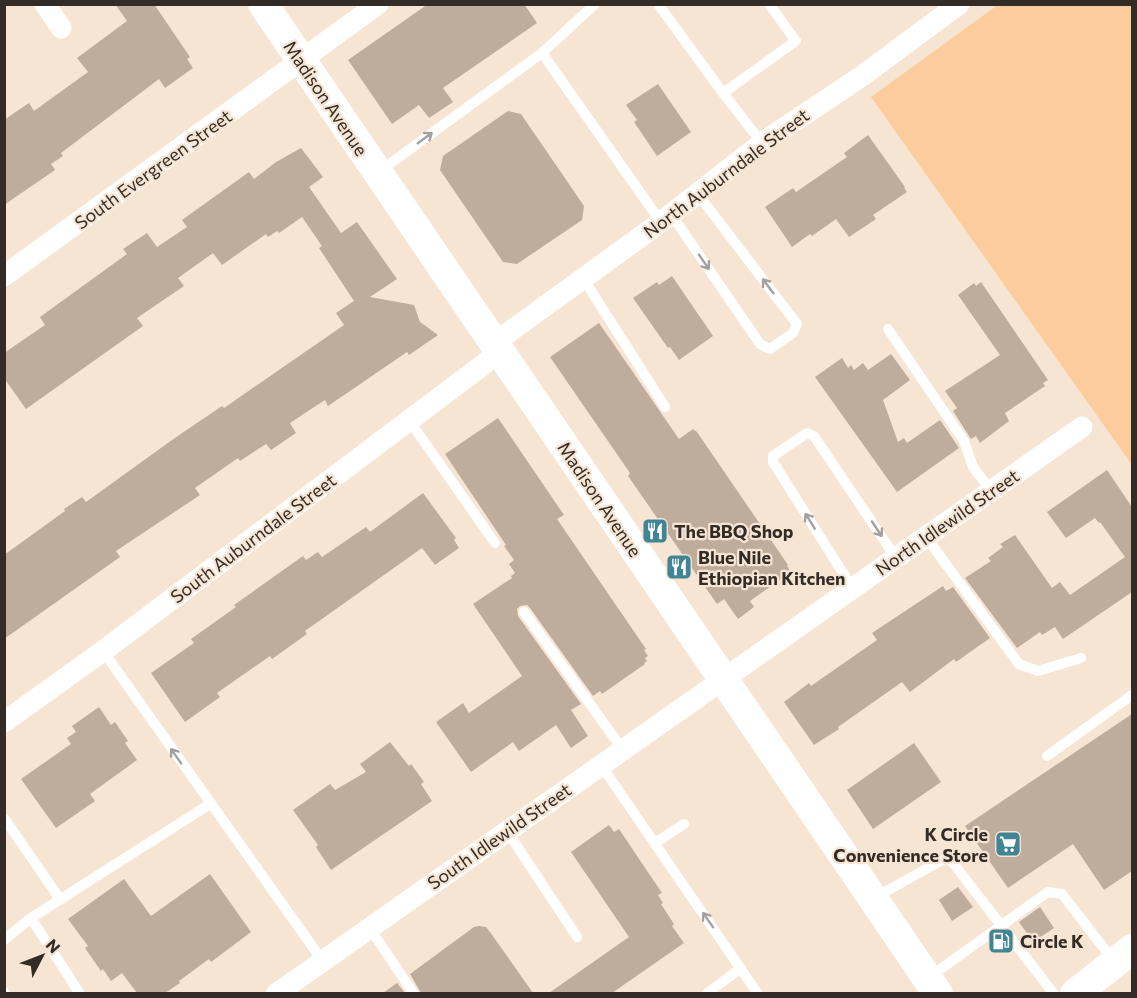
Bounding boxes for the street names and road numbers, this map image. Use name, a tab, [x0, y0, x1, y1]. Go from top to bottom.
street label: Madison Avenue	[279, 36, 373, 160]
street label: North Auburndale Street	[639, 104, 813, 242]
street label: South Evergreen Street	[70, 105, 236, 233]
street label: Madison Avenue	[553, 437, 647, 561]
street label: North Idlewild Street	[871, 464, 1023, 580]
street label: South Auburndale Street	[166, 469, 340, 607]
street label: South Idlewild Street	[423, 778, 575, 894]

